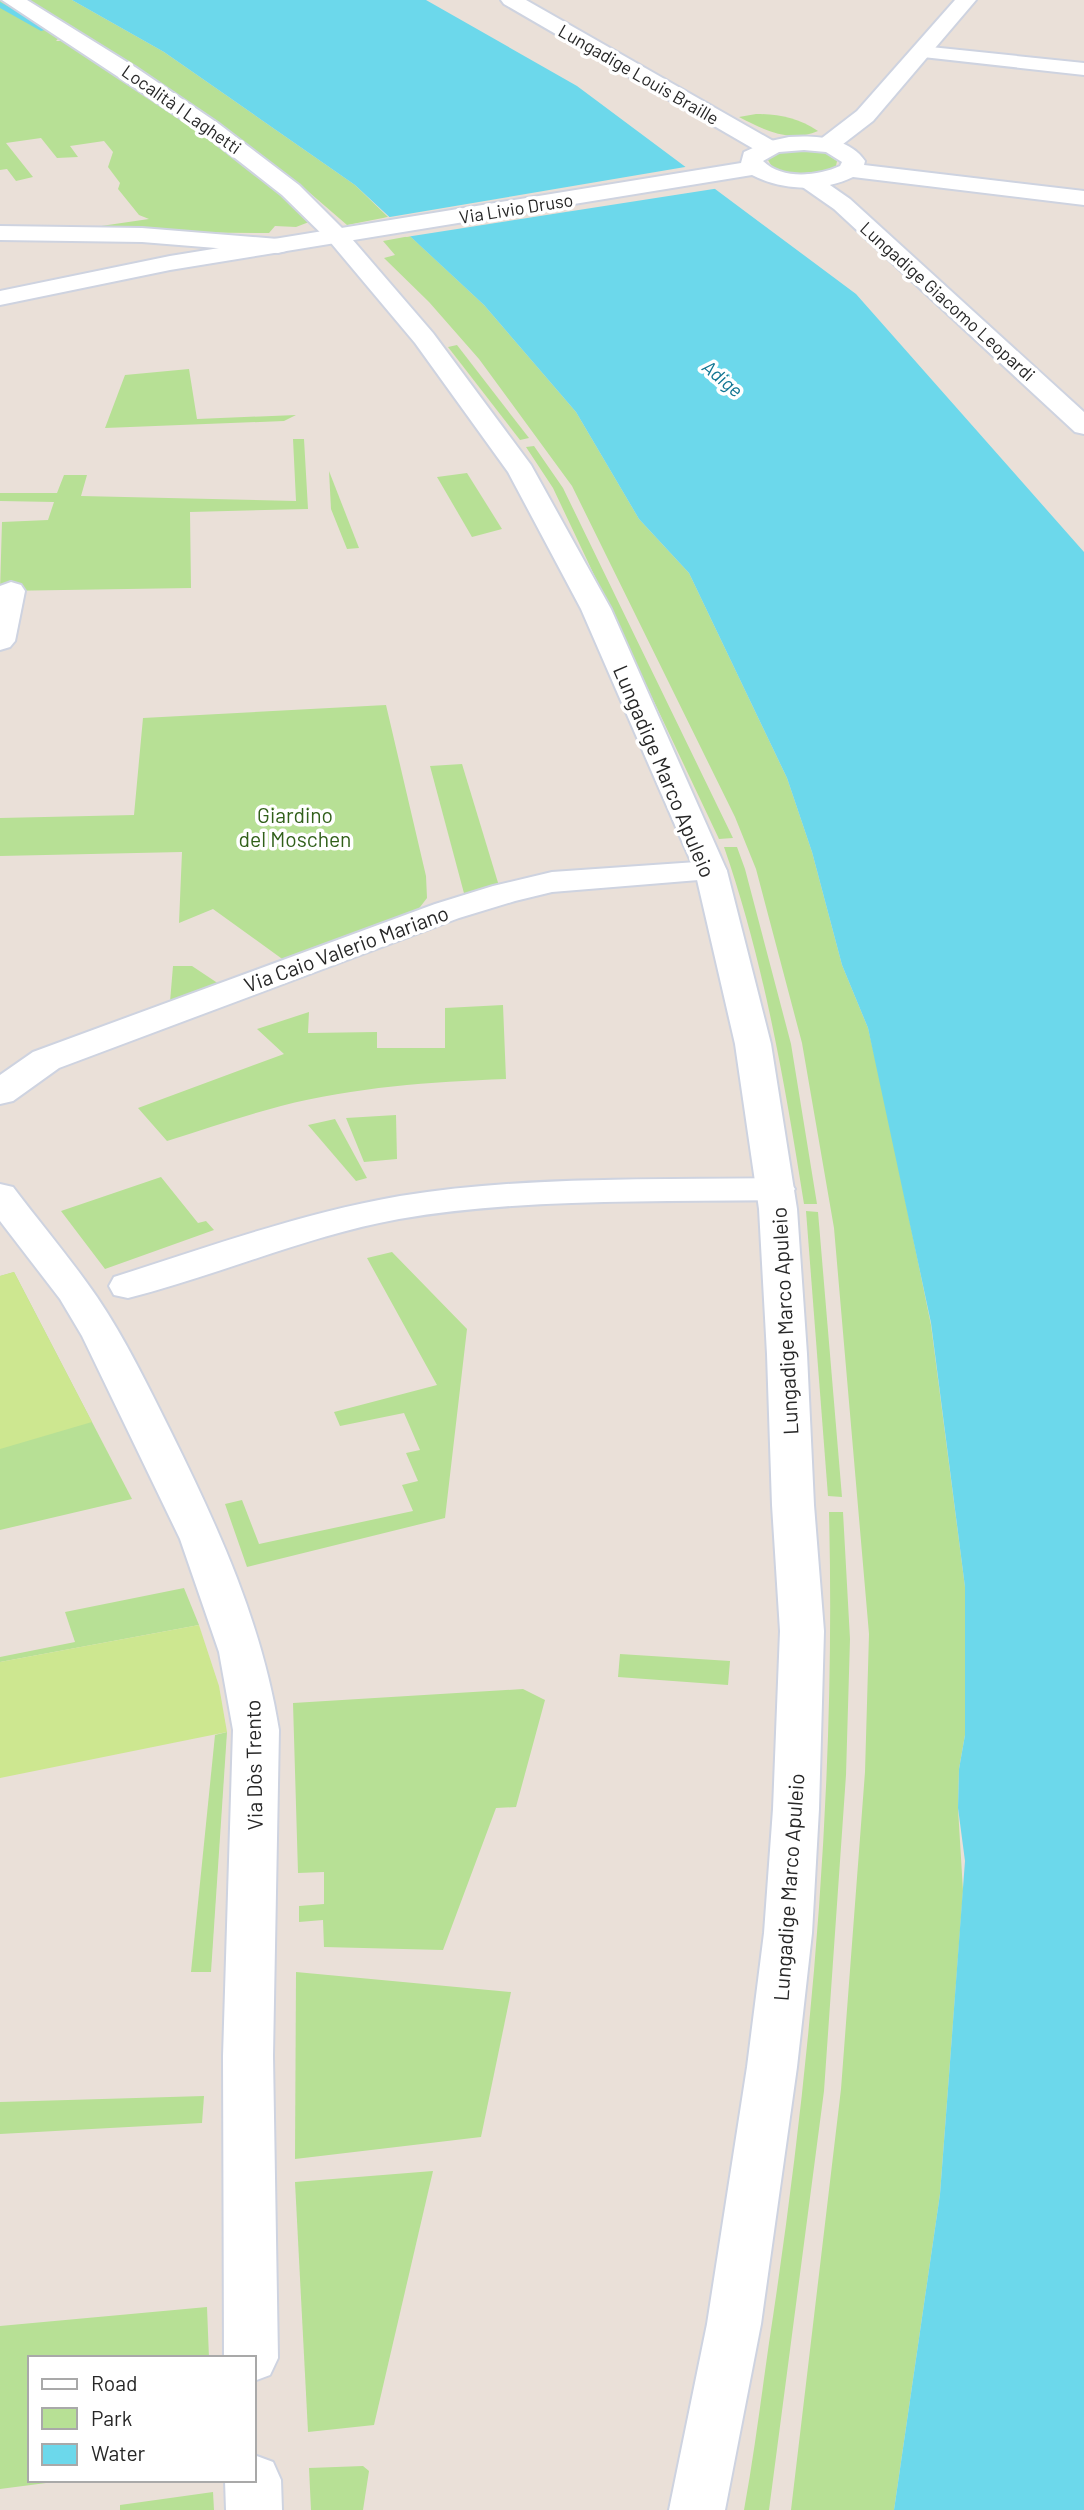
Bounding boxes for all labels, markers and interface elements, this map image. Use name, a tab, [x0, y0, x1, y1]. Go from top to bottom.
street label: Lungadige Louis Braille	[555, 19, 723, 129]
street label: Località I Laghetti	[118, 60, 246, 158]
street label: Via Livio Druso	[457, 188, 575, 228]
street label: Lungadige Giacomo Leopardi	[856, 217, 1040, 385]
water label: Adige	[698, 355, 748, 402]
street label: Lungadige Marco Apuleio	[609, 661, 721, 881]
park label: Giardino del Moschen	[239, 802, 351, 851]
street label: Via Caio Valerio Mariano	[240, 899, 452, 997]
street label: Lungadige Marco Apuleio	[766, 1206, 802, 1436]
street label: Via Dòs Trento	[239, 1699, 267, 1831]
street label: Lungadige Marco Apuleio	[768, 1772, 808, 2002]
legend	[28, 2356, 256, 2482]
text: Road	[91, 2370, 137, 2395]
text: Park	[91, 2405, 132, 2430]
text: Water	[91, 2440, 146, 2465]

